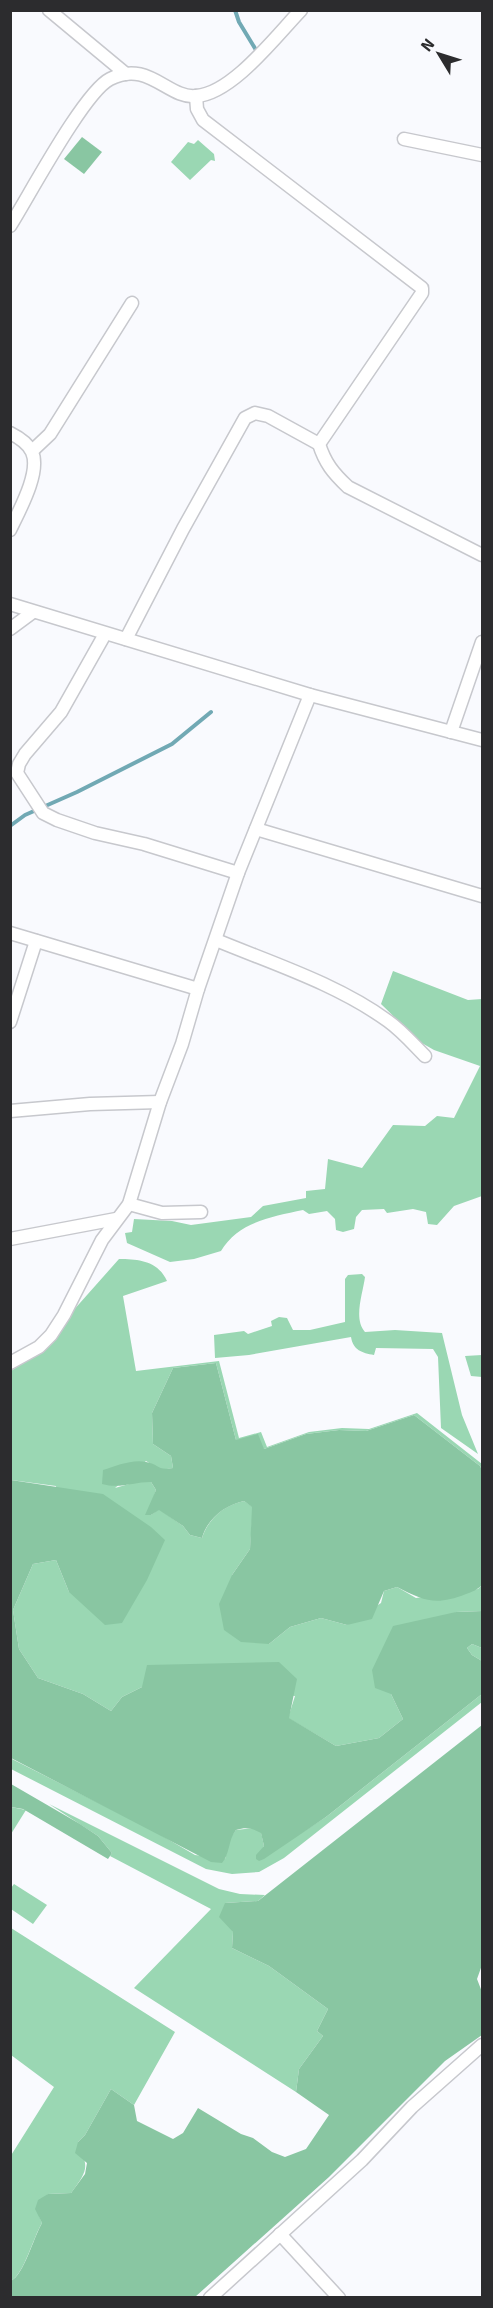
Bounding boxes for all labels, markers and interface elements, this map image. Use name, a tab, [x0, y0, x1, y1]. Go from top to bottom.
north arrow	[409, 24, 469, 84]
text: N	[417, 35, 439, 56]

